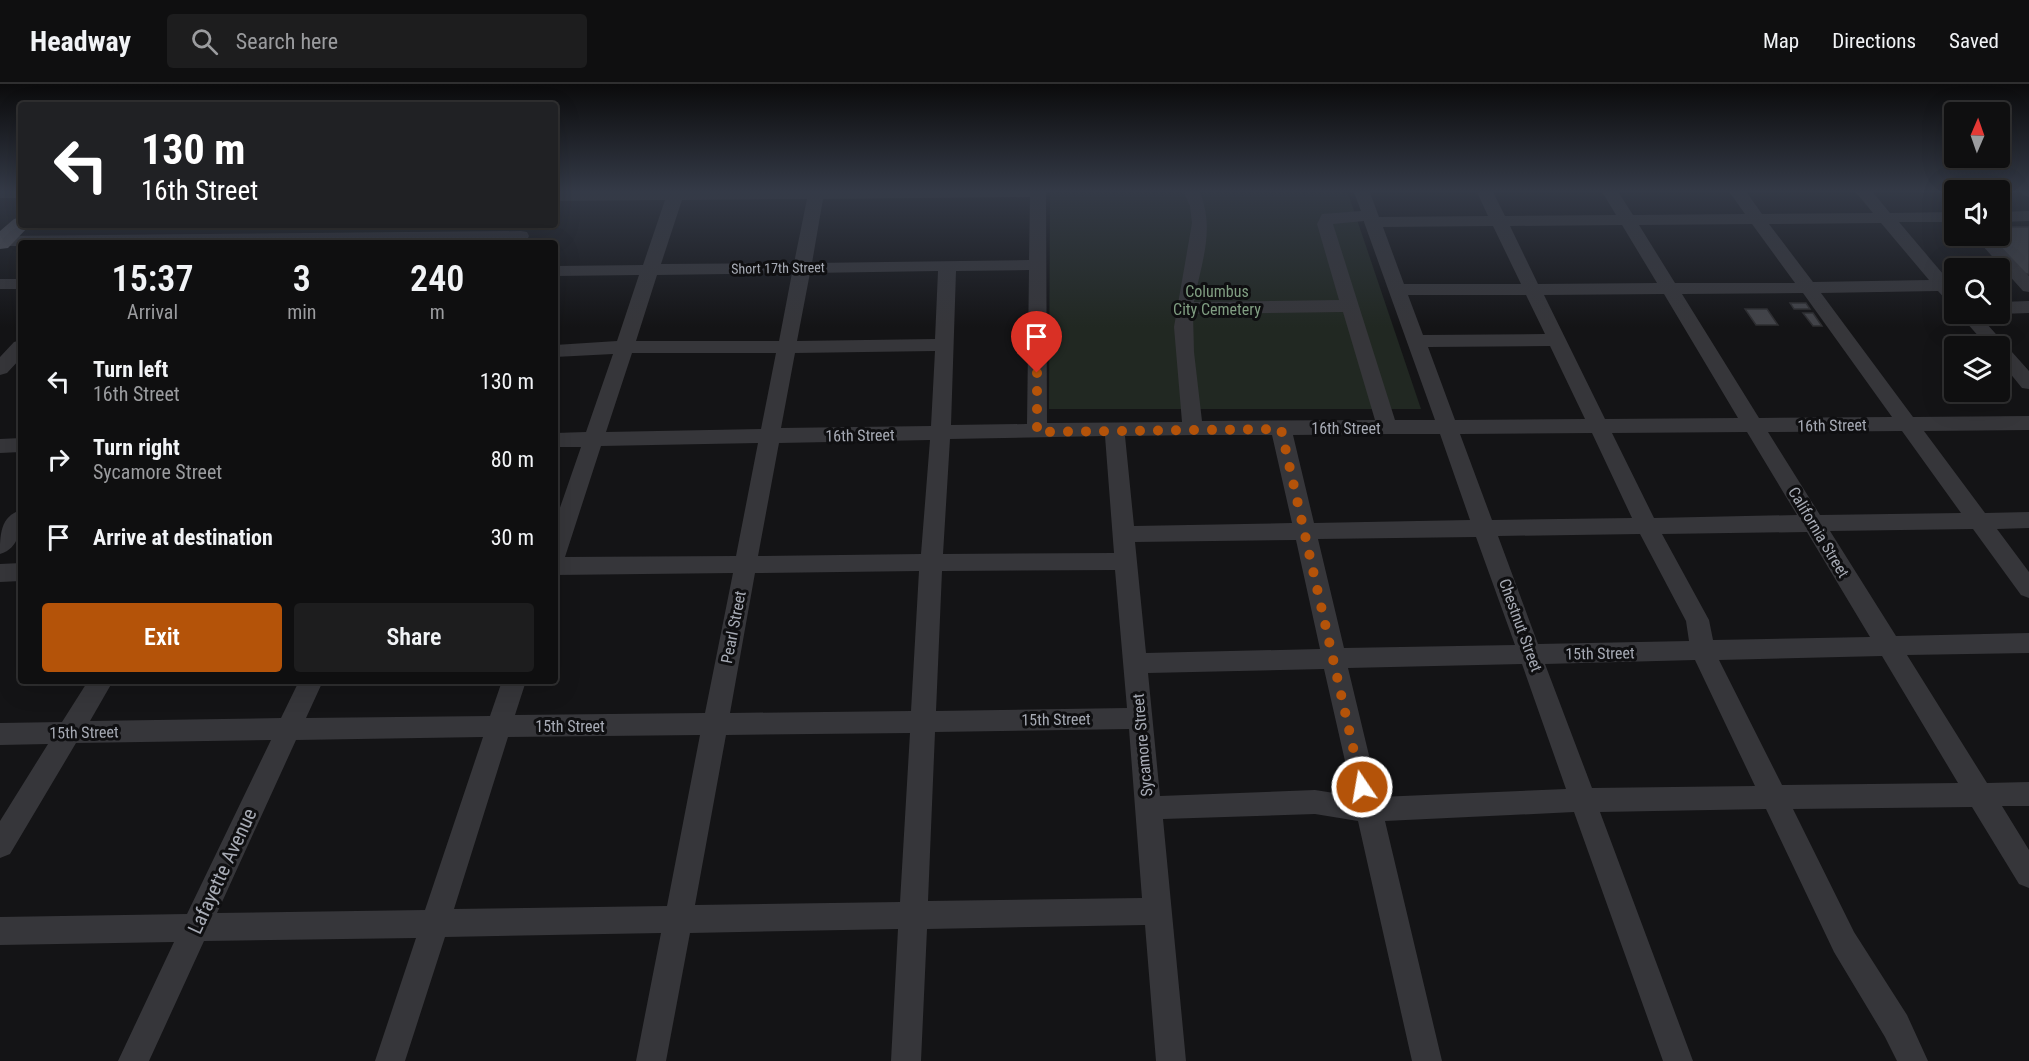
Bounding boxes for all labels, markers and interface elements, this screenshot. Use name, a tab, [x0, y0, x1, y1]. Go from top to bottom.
search box	[167, 14, 587, 68]
text: Headway	[30, 25, 131, 58]
icon: search	[188, 25, 221, 58]
text: Search here	[236, 29, 338, 54]
text: Map	[1763, 29, 1799, 53]
text: Directions	[1832, 29, 1916, 53]
text: Saved	[1949, 29, 1999, 53]
north arrow	[1944, 102, 2010, 168]
map controls	[1944, 102, 2010, 402]
text: 130 m	[141, 125, 246, 174]
icon: left	[42, 126, 120, 204]
text: 16th Street	[141, 175, 258, 207]
button: sound	[1944, 180, 2010, 246]
text: 15:37	[112, 258, 194, 300]
text: 3	[293, 258, 311, 300]
text: 240	[410, 258, 464, 300]
button: search	[1944, 258, 2010, 324]
street label: Short 17th Street	[731, 259, 825, 277]
park label: Columbus City Cemetery	[1173, 282, 1261, 319]
text: Arrival	[127, 300, 178, 324]
text: min	[287, 300, 316, 324]
text: m	[430, 300, 445, 324]
pin	[1011, 311, 1062, 373]
icon: arrive	[1020, 320, 1053, 353]
button: layers	[1944, 336, 2010, 402]
text: Turn left	[93, 357, 168, 382]
icon: left	[42, 365, 75, 398]
text: 130 m	[480, 369, 534, 394]
text: 16th Street	[93, 382, 180, 406]
street label: 16th Street	[1797, 415, 1867, 436]
street label: 16th Street	[1311, 419, 1381, 438]
street label: 16th Street	[825, 425, 895, 446]
text: Turn right	[93, 435, 180, 460]
icon: right	[42, 443, 75, 476]
text: 80 m	[491, 447, 534, 472]
text: Sycamore Street	[93, 460, 222, 484]
street label: California Street	[1784, 484, 1853, 581]
icon: arrive	[42, 521, 75, 554]
text: Arrive at destination	[93, 525, 273, 550]
text: 30 m	[491, 525, 534, 550]
street label: Chestnut Street	[1495, 576, 1546, 675]
street label: Pearl Street	[717, 589, 750, 665]
button: Exit	[42, 603, 282, 672]
button: Share	[294, 603, 534, 672]
street label: 15th Street	[1565, 643, 1635, 664]
street label: Sycamore Street	[1129, 692, 1156, 797]
street label: 15th Street	[1021, 709, 1091, 730]
street label: 15th Street	[535, 717, 605, 736]
street label: 15th Street	[49, 722, 119, 743]
position arrow	[1330, 755, 1394, 819]
street label: Lafayette Avenue	[182, 804, 262, 938]

